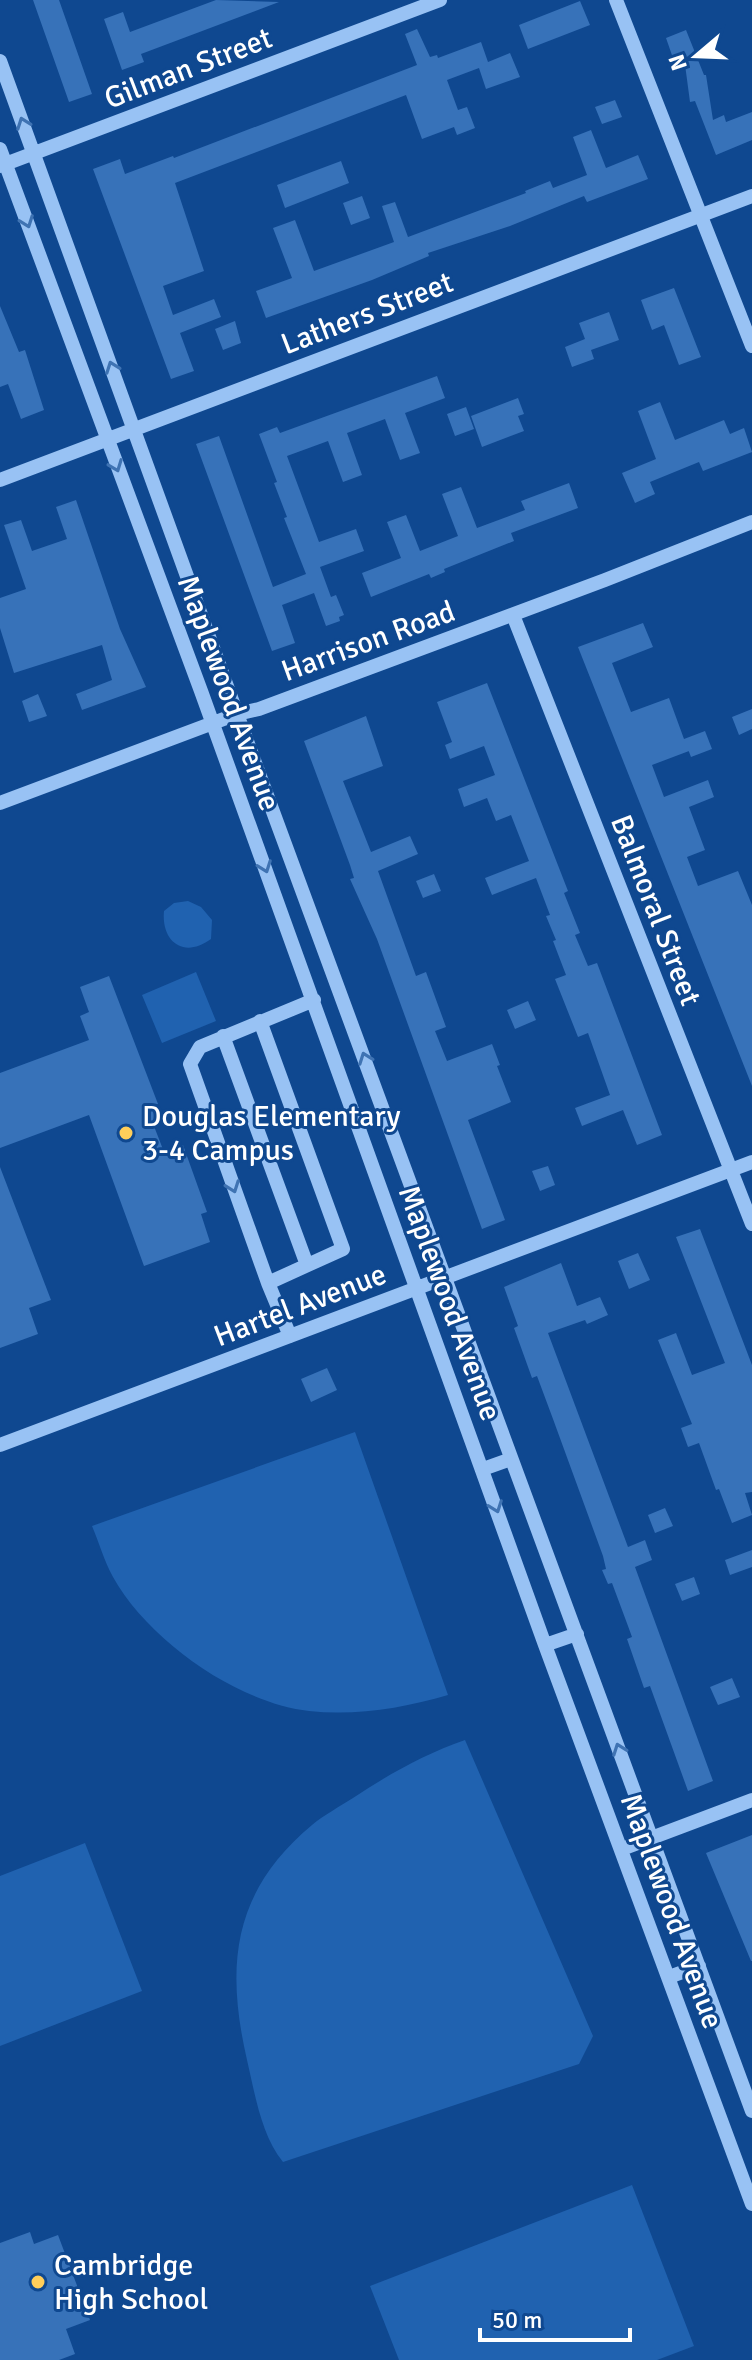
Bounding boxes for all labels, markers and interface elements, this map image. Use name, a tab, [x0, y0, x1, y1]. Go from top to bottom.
north arrow	[656, 16, 736, 96]
street label: Gilman Street	[99, 20, 277, 117]
text: N	[662, 51, 693, 74]
one-way arrow	[16, 117, 32, 131]
one-way arrow	[17, 214, 34, 228]
street label: Lathers Street	[276, 264, 458, 363]
one-way arrow	[105, 361, 121, 375]
one-way arrow	[106, 458, 123, 472]
street label: Maplewood Avenue	[169, 571, 288, 816]
street label: Harrison Road	[276, 593, 460, 690]
street label: Balmoral Street	[602, 810, 709, 1011]
one-way arrow	[255, 860, 272, 874]
one-way arrow	[358, 1052, 375, 1066]
place label: Douglas Elementary 3-4 Campus	[142, 1098, 400, 1169]
marker: Douglas Elementary 3-4 Campus	[117, 1124, 135, 1142]
one-way arrow	[224, 1180, 240, 1194]
street label: Maplewood Avenue	[390, 1181, 509, 1426]
street label: Hartel Avenue	[209, 1256, 392, 1355]
one-way arrow	[487, 1499, 503, 1513]
one-way arrow	[612, 1743, 629, 1757]
street label: Maplewood Avenue	[612, 1789, 731, 2034]
place label: Cambridge High School	[54, 2247, 208, 2318]
marker: Cambridge High School	[29, 2273, 47, 2291]
scale bar	[480, 2292, 630, 2342]
text: 50 m	[492, 2305, 542, 2335]

